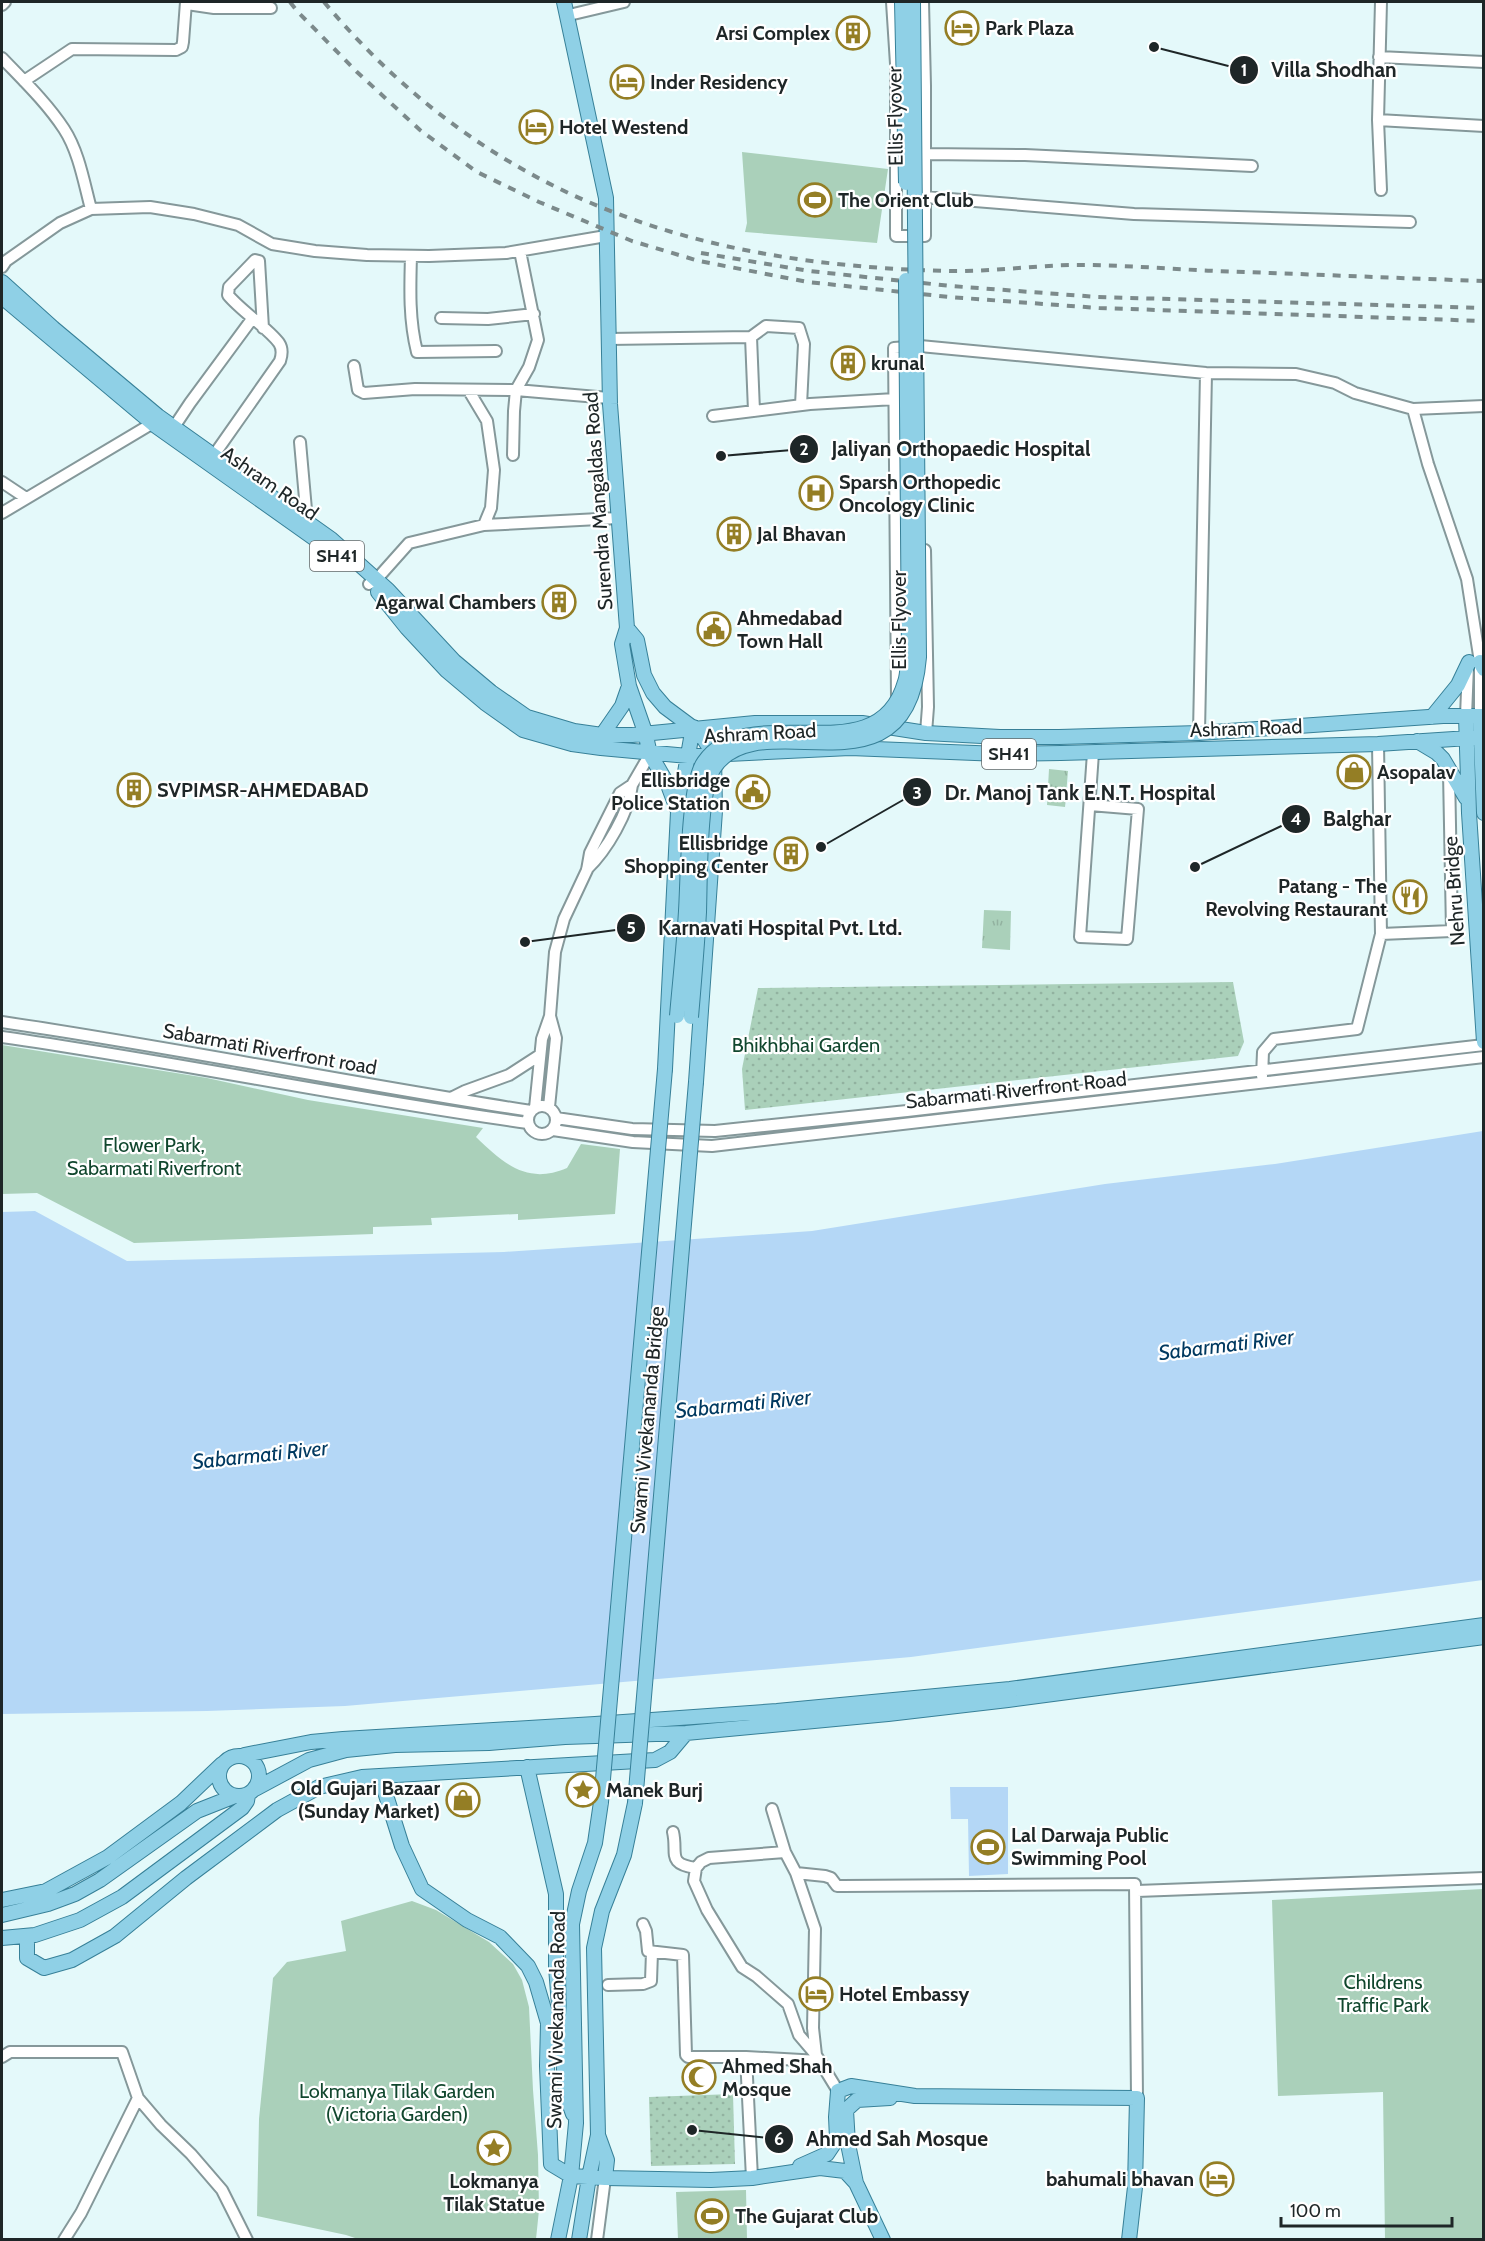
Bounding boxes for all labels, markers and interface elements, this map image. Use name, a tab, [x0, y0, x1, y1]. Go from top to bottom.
hotel icon: Park Plaza	[944, 10, 980, 46]
building icon: Arsi Complex	[835, 15, 871, 51]
place label: Park Plaza	[985, 16, 1074, 40]
place label: Arsi Complex	[716, 21, 830, 45]
callout: Villa Shodhan	[1229, 50, 1408, 89]
text: Villa Shodhan	[1271, 57, 1397, 82]
text: 1	[1241, 59, 1247, 81]
hotel icon: Inder Residency	[609, 64, 645, 100]
street label: Ellis Flyover	[882, 65, 908, 166]
place label: Inder Residency	[650, 70, 788, 94]
hotel icon: Hotel Westend	[518, 109, 554, 145]
place label: Hotel Westend	[559, 115, 688, 139]
sports icon: The Orient Club	[797, 182, 833, 218]
place label: The Orient Club	[838, 188, 974, 212]
building icon: krunal	[830, 345, 866, 381]
place label: krunal	[871, 351, 925, 375]
street label: Surendra Mangaldas Road	[578, 391, 618, 611]
callout: Jaliyan Orthopaedic Hospital	[789, 429, 1102, 468]
text: Jaliyan Orthopaedic Hospital	[831, 436, 1091, 461]
text: 2	[799, 438, 809, 460]
street label: Ashram Road	[217, 441, 323, 525]
place label: Sparsh Orthopedic Oncology Clinic	[839, 470, 1000, 517]
hospital icon: Sparsh Orthopedic Oncology Clinic	[798, 475, 834, 511]
building icon: Jal Bhavan	[716, 516, 752, 552]
place label: Jal Bhavan	[756, 522, 846, 546]
road number: SH41	[310, 541, 364, 571]
street label: Ellis Flyover	[887, 570, 911, 670]
building icon: Agarwal Chambers	[541, 584, 577, 620]
place label: Agarwal Chambers	[376, 590, 536, 614]
place label: Ahmedabad Town Hall	[737, 606, 842, 653]
public building icon: Ahmedabad Town Hall	[696, 611, 732, 647]
street label: Ashram Road	[1189, 714, 1303, 742]
street label: Ashram Road	[703, 718, 817, 748]
road number: SH41	[982, 739, 1036, 769]
shop icon: Asopalav	[1336, 754, 1372, 790]
place label: Asopalav	[1377, 760, 1456, 784]
place label: Ellisbridge Police Station	[611, 768, 730, 815]
building icon: SVPIMSR-AHMEDABAD	[116, 772, 152, 808]
callout: Dr. Manoj Tank E.N.T. Hospital	[902, 773, 1227, 812]
public building icon: Ellisbridge Police Station	[735, 774, 771, 810]
place label: SVPIMSR-AHMEDABAD	[157, 778, 369, 802]
text: Dr. Manoj Tank E.N.T. Hospital	[945, 780, 1216, 805]
text: 3	[912, 782, 922, 804]
callout: Balghar	[1281, 799, 1403, 838]
text: Balghar	[1323, 806, 1391, 831]
text: 4	[1290, 808, 1302, 830]
place label: Ellisbridge Shopping Center	[624, 831, 768, 878]
street label: Nehru Bridge	[1438, 835, 1470, 947]
building icon: Ellisbridge Shopping Center	[773, 836, 809, 872]
place label: Patang - The Revolving Restaurant	[1205, 874, 1387, 921]
restaurant icon: Patang - The Revolving Restaurant	[1392, 879, 1428, 915]
callout: Karnavati Hospital Pvt. Ltd.	[616, 908, 914, 947]
text: Karnavati Hospital Pvt. Ltd.	[658, 915, 902, 940]
text: 5	[626, 917, 636, 939]
street label: Sabarmati Riverfront road	[161, 1018, 379, 1080]
park label: Bhikhbhai Garden	[732, 1033, 880, 1057]
street label: Sabarmati Riverfront Road	[904, 1066, 1128, 1114]
park label: Flower Park, Sabarmati Riverfront	[67, 1133, 242, 1180]
street label: Swami Vivekananda Bridge	[625, 1305, 669, 1535]
water label: Sabarmati River	[1157, 1324, 1296, 1365]
water label: Sabarmati River	[674, 1384, 813, 1423]
water label: Sabarmati River	[191, 1435, 330, 1474]
place icon: Manek Burj	[565, 1772, 601, 1808]
place label: Old Gujari Bazaar (Sunday Market)	[291, 1776, 440, 1823]
place label: Manek Burj	[606, 1778, 703, 1802]
shop icon: Old Gujari Bazaar (Sunday Market)	[445, 1782, 481, 1818]
place label: Lal Darwaja Public Swimming Pool	[1011, 1823, 1169, 1870]
sports icon: Lal Darwaja Public Swimming Pool	[970, 1829, 1006, 1865]
street label: Swami Vivekananda Road	[542, 1911, 570, 2129]
park label: Childrens Traffic Park	[1337, 1970, 1429, 2017]
hotel icon: Hotel Embassy	[798, 1976, 834, 2012]
place label: Hotel Embassy	[839, 1982, 969, 2006]
place label: Ahmed Shah Mosque	[722, 2054, 833, 2101]
mosque icon: Ahmed Shah Mosque	[681, 2059, 717, 2095]
park label: Lokmanya Tilak Garden (Victoria Garden)	[299, 2079, 495, 2126]
callout: Ahmed Sah Mosque	[764, 2119, 1000, 2158]
text: Ahmed Sah Mosque	[806, 2126, 988, 2151]
text: 6	[774, 2128, 784, 2150]
place icon: Lokmanya Tilak Statue	[476, 2130, 512, 2166]
hotel icon: bahumali bhavan	[1199, 2161, 1235, 2197]
place label: bahumali bhavan	[1046, 2167, 1194, 2191]
place label: Lokmanya Tilak Statue	[443, 2169, 545, 2216]
scale bar	[1281, 2190, 1452, 2228]
sports icon: The Gujarat Club	[694, 2198, 730, 2234]
text: 100 m	[1290, 2200, 1341, 2222]
place label: The Gujarat Club	[735, 2204, 878, 2228]

